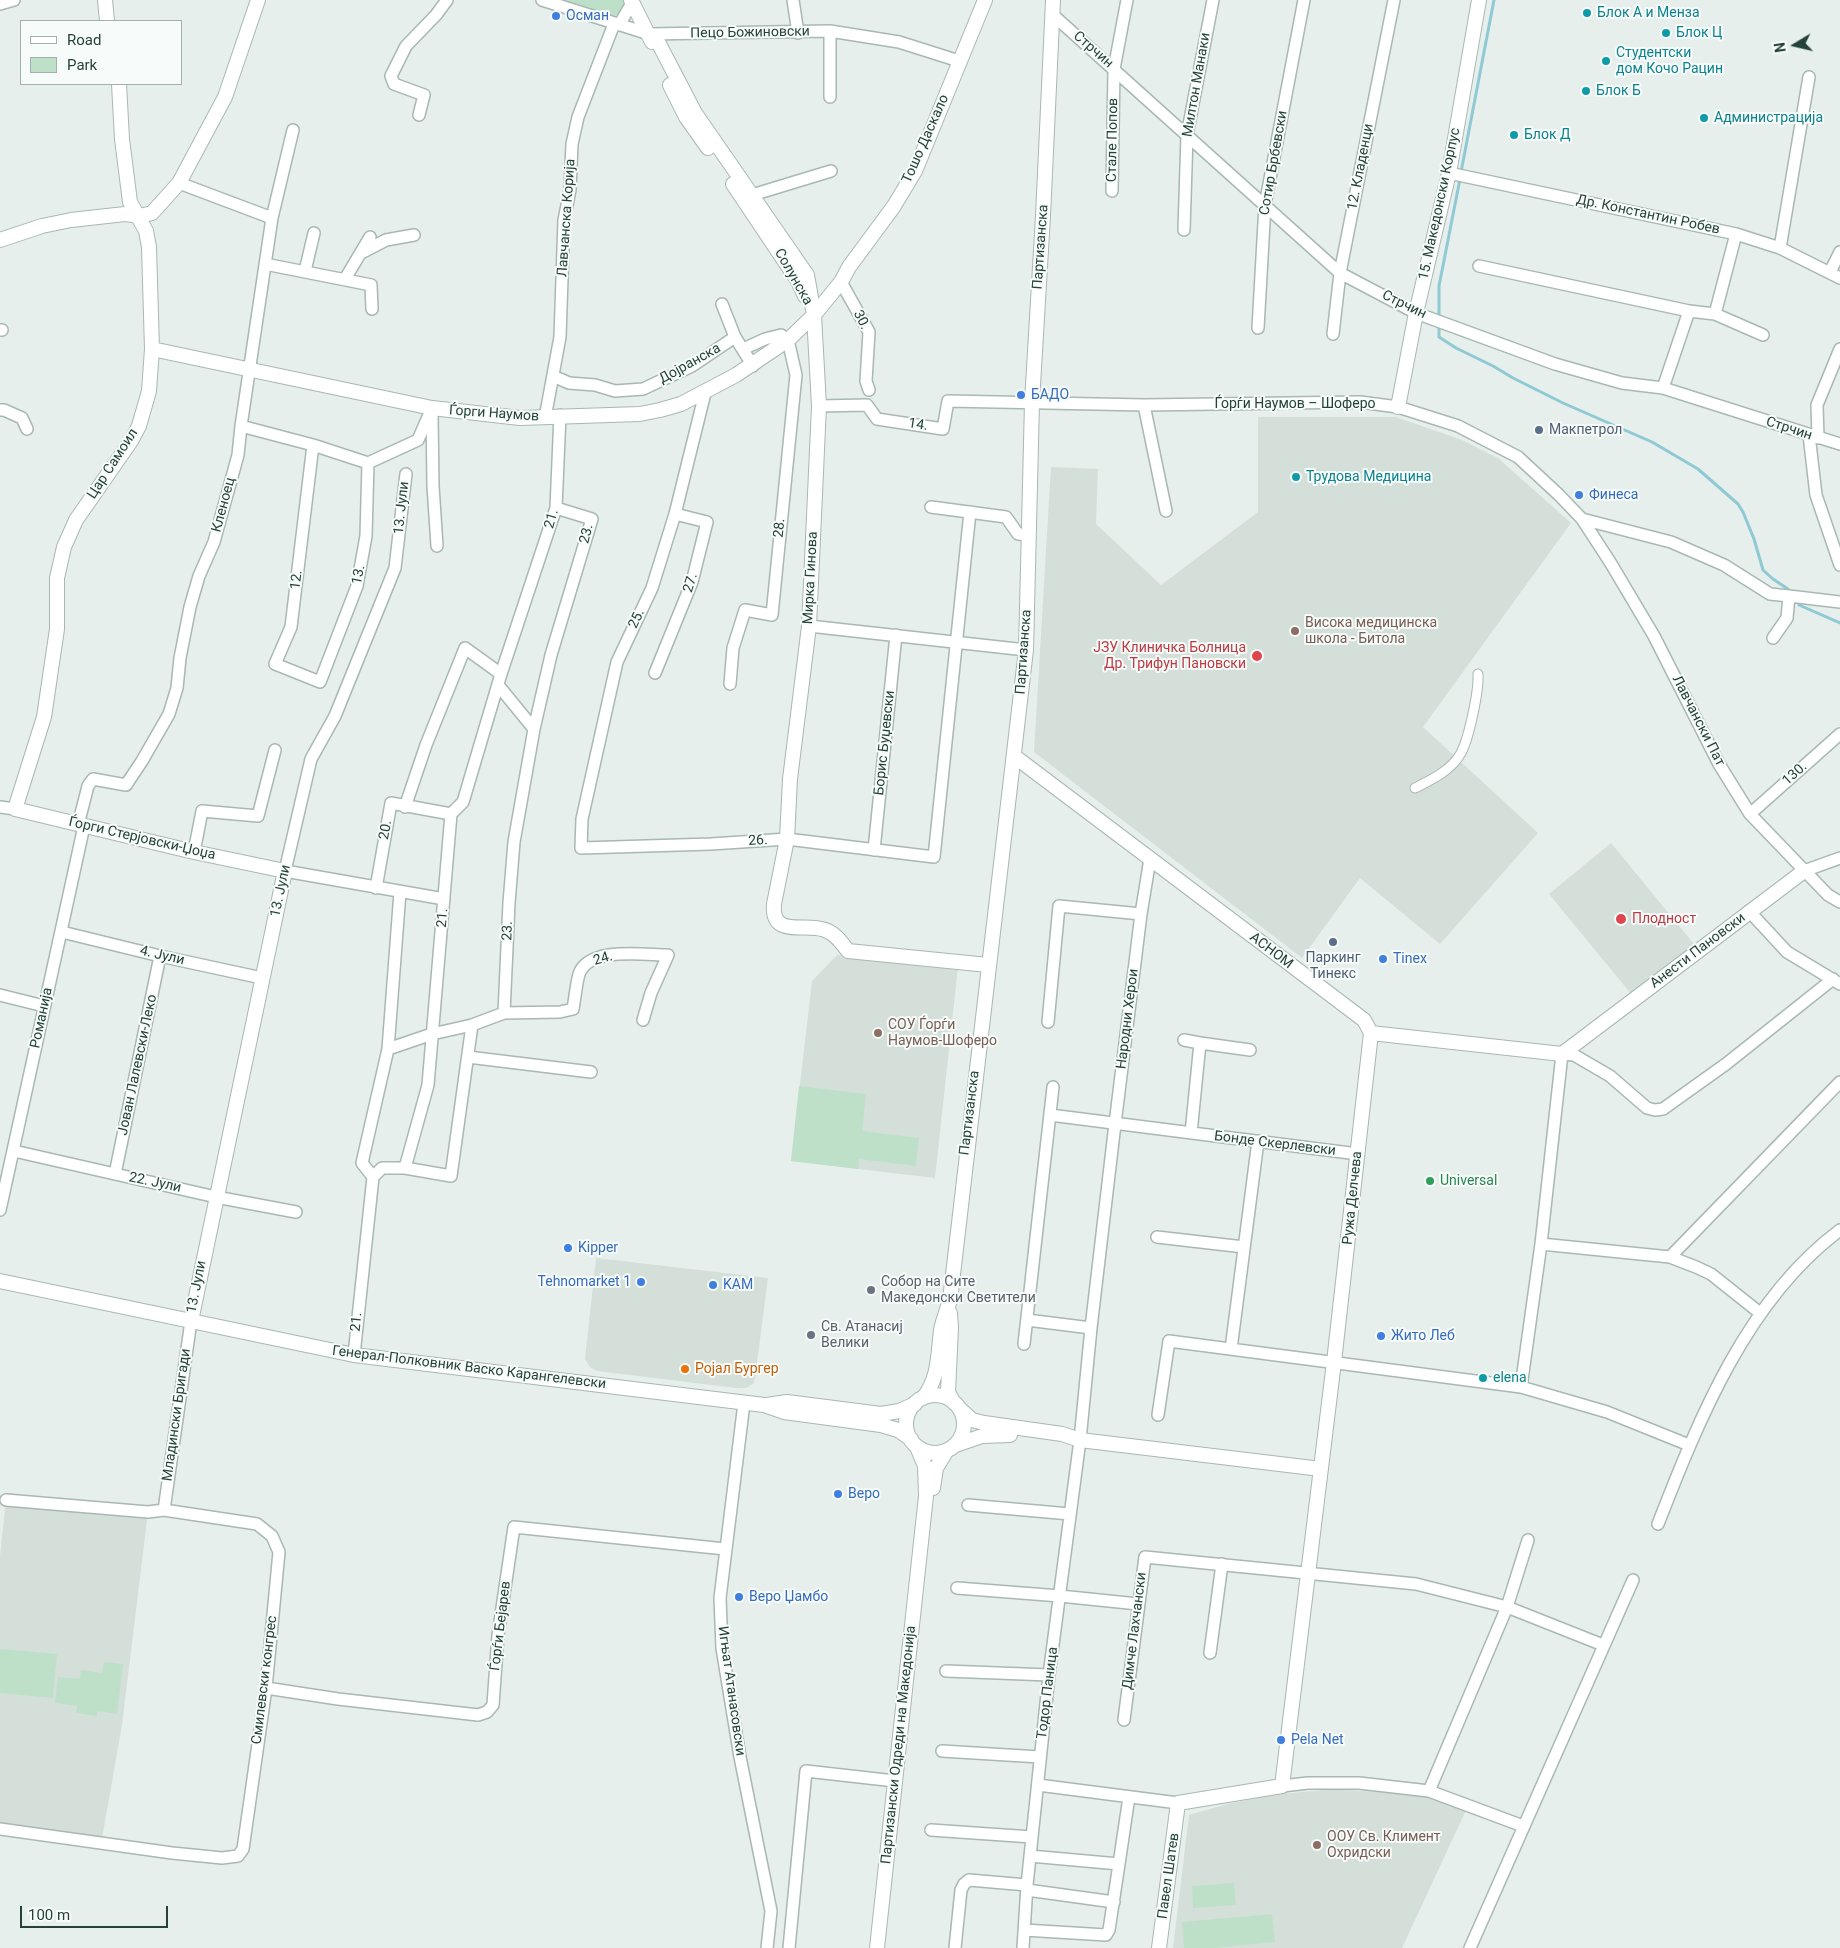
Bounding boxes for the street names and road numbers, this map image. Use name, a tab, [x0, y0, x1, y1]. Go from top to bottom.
street label: Пецо Божиновски	[690, 24, 810, 42]
street label: Стрчин	[1070, 28, 1116, 72]
street label: Милтон Манаки	[1180, 32, 1214, 138]
street label: Тошо Даскало	[899, 92, 953, 186]
street label: Стале Попов	[1104, 98, 1122, 182]
street label: Сотир Брбевски	[1257, 109, 1291, 217]
street label: 12. Кладенци	[1344, 122, 1378, 212]
street label: 15. Македонски Корпус	[1416, 126, 1464, 282]
street label: Лавчанска Корија	[554, 158, 580, 278]
street label: Др. Константин Робев	[1575, 192, 1721, 238]
street label: Партизанска	[1030, 204, 1052, 290]
street label: Солунска	[770, 246, 816, 308]
street label: Стрчин	[1379, 287, 1429, 323]
street label: 30.	[849, 308, 873, 332]
street label: Дојранска	[656, 340, 724, 388]
street label: Ѓорѓи Наумов – Шоферо	[1215, 396, 1375, 412]
street label: Ѓорги Наумов	[448, 402, 540, 426]
street label: Стрчин	[1764, 414, 1814, 444]
street label: 14.	[907, 415, 929, 435]
street label: Цар Самоил	[84, 426, 142, 502]
street label: Кленоец	[209, 476, 239, 534]
street label: 13. Јули	[391, 481, 413, 535]
street label: 21.	[541, 507, 563, 531]
street label: 28.	[771, 517, 789, 539]
street label: 23.	[576, 523, 598, 545]
street label: Мирка Гинова	[800, 531, 822, 625]
street label: 13.	[349, 564, 369, 586]
street label: 12.	[287, 569, 307, 591]
street label: 27.	[680, 571, 702, 595]
street label: 25.	[625, 607, 649, 631]
street label: Партизанска	[1013, 609, 1035, 695]
street label: Лавчански Пат	[1668, 673, 1728, 769]
street label: Борис Буџевски	[871, 690, 899, 796]
street label: 130.	[1779, 759, 1811, 789]
street label: Ѓорги Стерјовски-Џоџа	[67, 814, 217, 864]
street label: 20.	[376, 819, 396, 841]
street label: 26.	[748, 832, 768, 850]
street label: 13. Јули	[267, 863, 295, 919]
street label: 21.	[434, 908, 452, 928]
street label: Анести Пановски	[1647, 910, 1749, 992]
street label: 23.	[499, 921, 517, 941]
street label: АСНОМ	[1246, 929, 1296, 973]
street label: 4. Јули	[138, 943, 186, 969]
street label: 24.	[591, 948, 615, 970]
street label: Народни Херои	[1114, 968, 1142, 1070]
street label: Романија	[27, 986, 57, 1050]
street label: Јован Лалевски-Леко	[115, 993, 161, 1137]
street label: Партизанска	[956, 1070, 984, 1156]
street label: Бонде Скерлевски	[1213, 1128, 1337, 1160]
street label: Ружа Делчева	[1340, 1150, 1366, 1246]
street label: 22. Јули	[127, 1169, 183, 1197]
street label: 13. Јули	[184, 1259, 210, 1315]
street label: 21.	[348, 1311, 366, 1333]
street label: Генерал-Полковник Васко Карангелевски	[331, 1343, 607, 1393]
street label: Младински Бригади	[159, 1348, 195, 1482]
street label: Димче Лахчански	[1119, 1571, 1151, 1691]
street label: Ѓорѓи Бејарев	[487, 1580, 515, 1672]
street label: Смилевски конгрес	[249, 1615, 281, 1745]
street label: Игњат Атанасовски	[714, 1625, 748, 1757]
street label: Партизански Одреди на Македонија	[878, 1625, 920, 1865]
street label: Тодор Паница	[1034, 1646, 1062, 1740]
street label: Павел Шатев	[1155, 1832, 1183, 1920]

